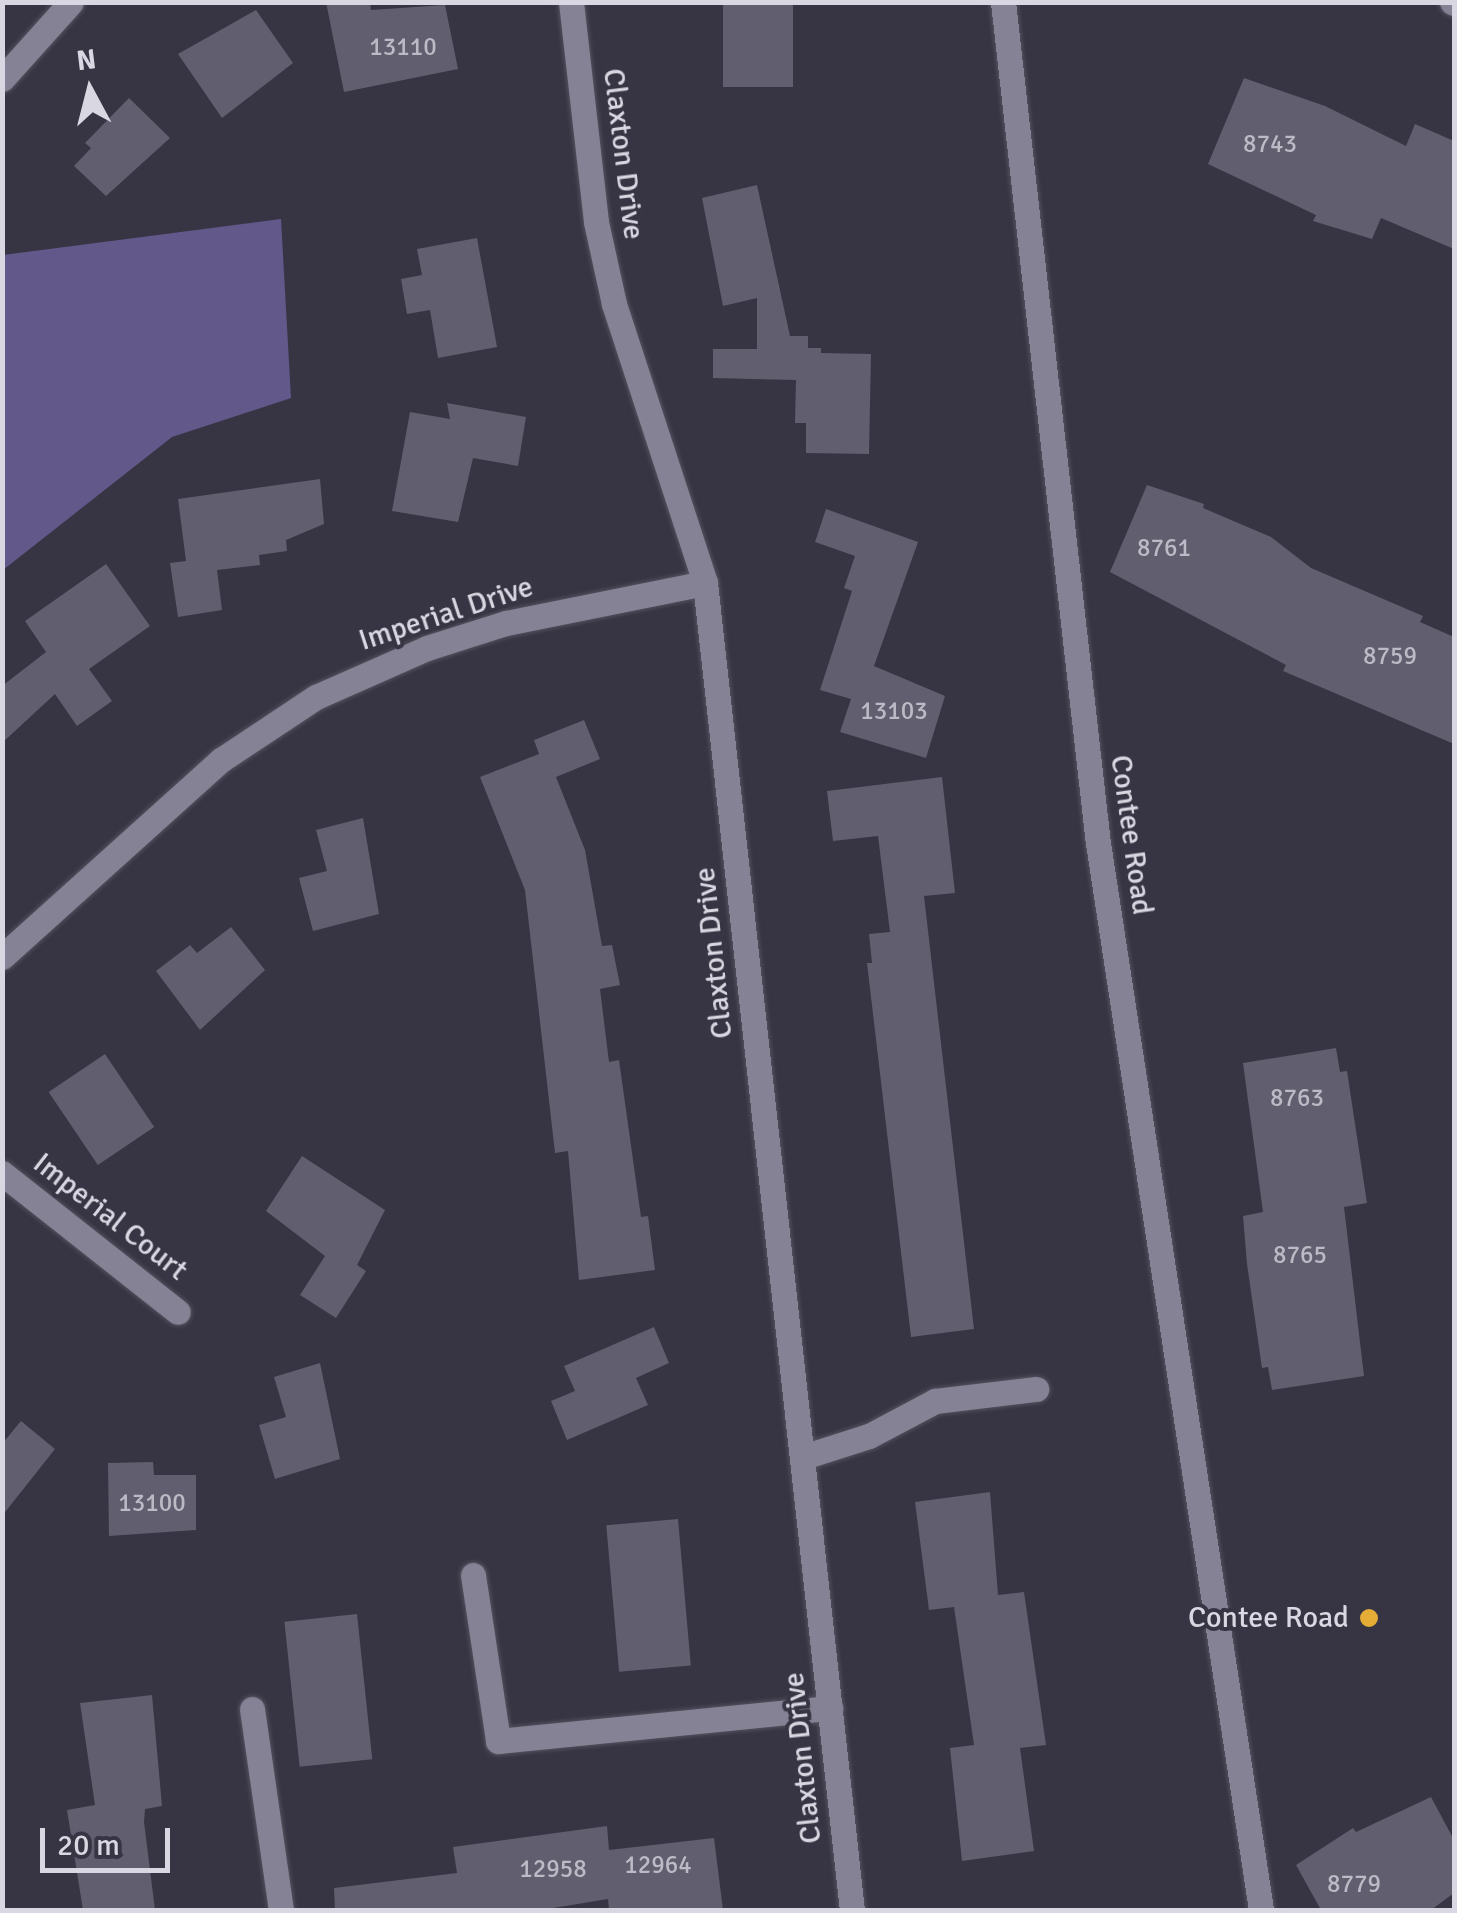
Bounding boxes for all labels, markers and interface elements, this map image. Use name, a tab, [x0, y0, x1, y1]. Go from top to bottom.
house number: 13110	[369, 32, 437, 62]
north arrow	[40, 40, 140, 140]
text: N	[75, 42, 98, 78]
street label: Claxton Drive	[595, 66, 651, 242]
house number: 8743	[1243, 129, 1297, 159]
house number: 8761	[1137, 533, 1191, 563]
street label: Imperial Drive	[354, 569, 538, 659]
house number: 8759	[1363, 641, 1417, 671]
house number: 13103	[860, 696, 928, 726]
street label: Contee Road	[1102, 753, 1160, 917]
street label: Claxton Drive	[687, 866, 741, 1040]
house number: 8763	[1270, 1083, 1324, 1113]
street label: Imperial Court	[26, 1146, 194, 1288]
house number: 8765	[1273, 1240, 1327, 1270]
house number: 13100	[118, 1488, 186, 1518]
place label: Contee Road	[1188, 1600, 1349, 1636]
marker: Contee Road	[1358, 1607, 1380, 1629]
street label: Claxton Drive	[776, 1671, 830, 1845]
scale bar	[45, 1808, 175, 1870]
text: 20 m	[57, 1827, 120, 1864]
house number: 12964	[624, 1850, 692, 1880]
house number: 12958	[519, 1854, 587, 1884]
house number: 8779	[1327, 1869, 1381, 1899]

